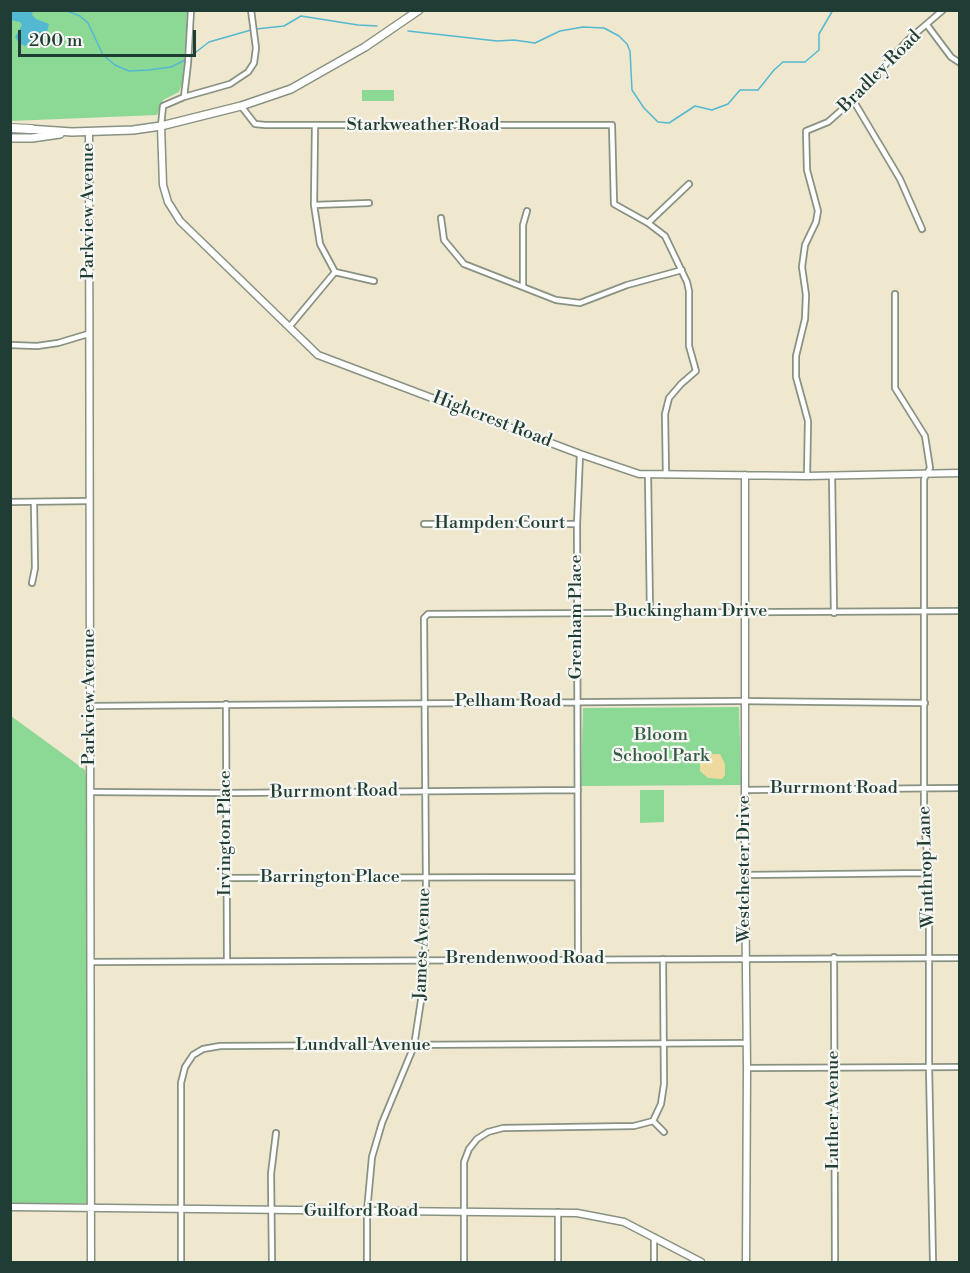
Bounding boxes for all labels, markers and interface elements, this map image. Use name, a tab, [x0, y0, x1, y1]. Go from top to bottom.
scale bar	[21, 18, 200, 56]
street label: Bradley Road	[834, 26, 926, 118]
text: 200 m	[29, 29, 83, 52]
street label: Starkweather Road	[346, 115, 500, 137]
street label: Parkview Avenue	[78, 143, 100, 279]
street label: Highcrest Road	[429, 387, 555, 453]
street label: Hampden Court	[435, 513, 565, 535]
street label: Grenham Place	[566, 555, 588, 679]
street label: Buckingham Drive	[615, 601, 767, 623]
street label: Parkview Avenue	[79, 629, 101, 765]
street label: Pelham Road	[455, 691, 561, 713]
park label: Bloom School Park	[613, 725, 709, 768]
street label: Irvington Place	[215, 770, 237, 896]
street label: Burrmont Road	[770, 778, 898, 800]
street label: Burrmont Road	[270, 780, 398, 804]
street label: Westchester Drive	[734, 795, 756, 943]
street label: Winthrop Lane	[914, 806, 940, 928]
street label: Barrington Place	[260, 867, 400, 889]
street label: James Avenue	[410, 887, 436, 1001]
street label: Brendenwood Road	[446, 948, 604, 970]
street label: Lundvall Avenue	[295, 1035, 431, 1057]
street label: Luther Avenue	[823, 1050, 845, 1170]
street label: Guilford Road	[304, 1201, 418, 1223]

